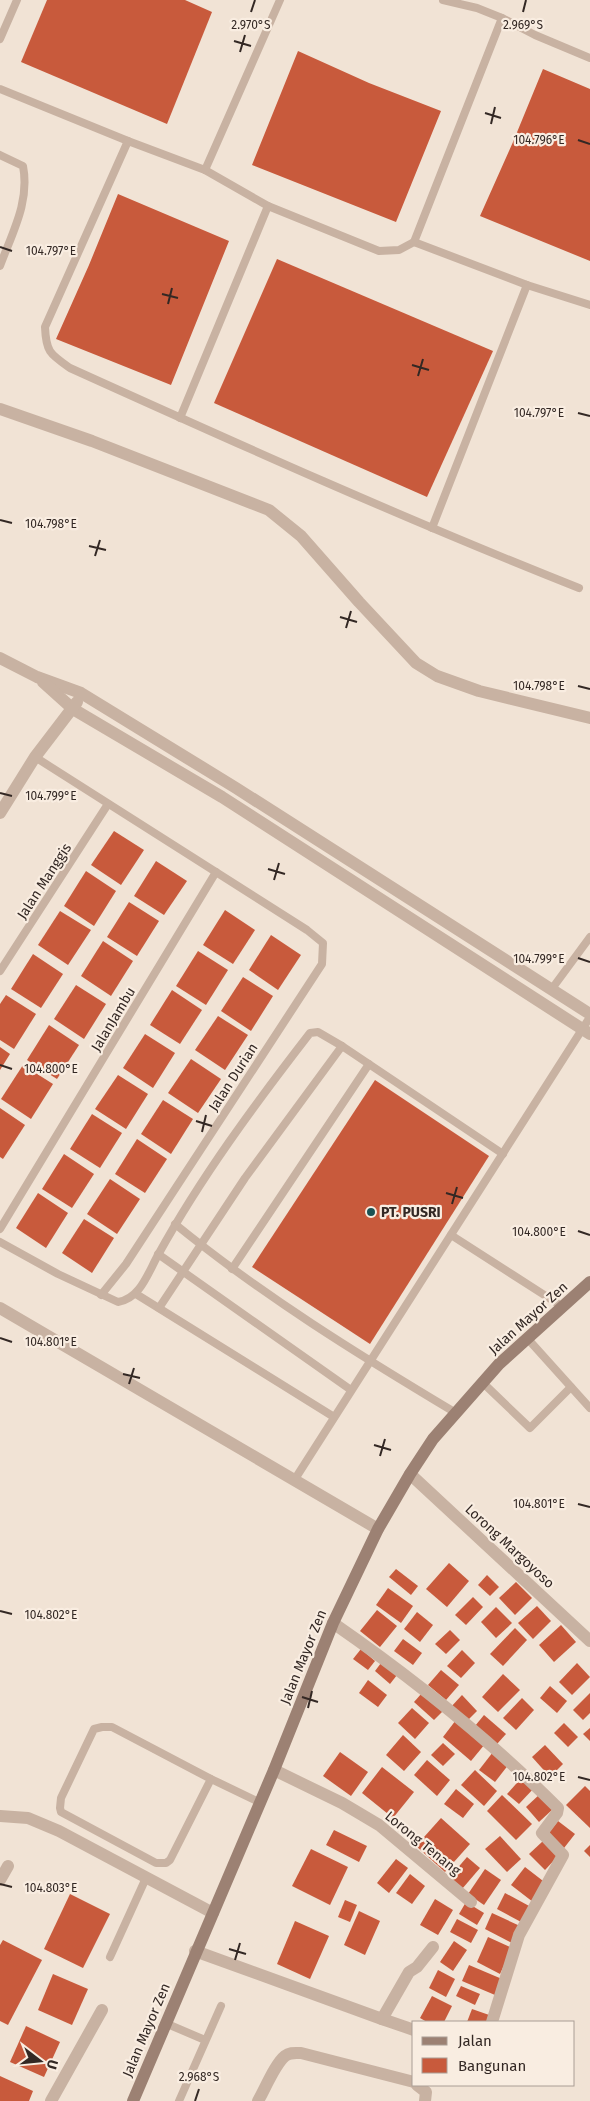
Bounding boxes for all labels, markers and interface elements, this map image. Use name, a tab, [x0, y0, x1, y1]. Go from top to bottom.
text: 2.970°S	[231, 18, 271, 32]
text: 2.969°S	[503, 18, 544, 32]
text: 104.796°E	[513, 133, 565, 147]
text: 104.797°E	[26, 244, 76, 258]
text: 104.797°E	[514, 406, 564, 420]
text: 104.798°E	[25, 517, 77, 531]
text: 104.798°E	[513, 679, 565, 693]
text: 104.799°E	[25, 789, 77, 803]
street label: Jalan Manggis	[14, 840, 76, 922]
text: 104.799°E	[513, 952, 565, 966]
street label: JalanJambu	[88, 984, 139, 1054]
street label: Jalan Durian	[205, 1040, 262, 1114]
text: 104.800°E	[24, 1062, 78, 1076]
place label: PT. PUSRI	[381, 1204, 441, 1221]
marker: PT. PUSRI	[365, 1206, 377, 1218]
text: 104.800°E	[512, 1225, 566, 1239]
street label: Jalan Mayor Zen	[485, 1278, 571, 1358]
text: 104.801°E	[25, 1335, 77, 1349]
text: 104.801°E	[513, 1497, 565, 1511]
street label: Lorong Margoyoso	[462, 1501, 558, 1592]
street label: Jalan Mayor Zen	[277, 1607, 330, 1707]
text: 104.802°E	[25, 1608, 77, 1622]
text: 104.802°E	[513, 1770, 565, 1784]
street label: Lorong Tenang	[381, 1808, 465, 1880]
text: 104.803°E	[24, 1881, 78, 1895]
street label: Jalan Mayor Zen	[119, 1981, 174, 2080]
legend	[412, 2021, 575, 2086]
text: Jalan	[458, 2032, 492, 2050]
north arrow	[15, 2036, 65, 2086]
text: Bangunan	[458, 2057, 526, 2075]
text: U	[43, 2058, 61, 2071]
text: 2.968°S	[179, 2070, 220, 2084]

